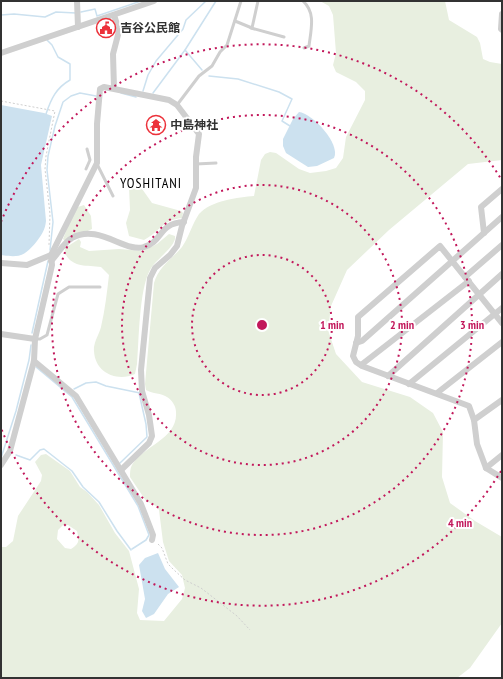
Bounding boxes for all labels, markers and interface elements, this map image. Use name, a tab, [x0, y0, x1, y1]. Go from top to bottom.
public building icon: 吉谷公民館	[95, 17, 117, 39]
place label: 吉谷公民館	[120, 20, 180, 35]
temple icon: 中島神社	[145, 114, 167, 136]
place label: 中島神社	[170, 117, 218, 132]
district label: YOSHITANI	[120, 174, 182, 192]
text: 1 min	[320, 317, 344, 332]
text: 2 min	[390, 317, 414, 332]
text: 3 min	[460, 317, 484, 332]
centre of rings	[255, 318, 269, 332]
text: 4 min	[448, 515, 472, 530]

